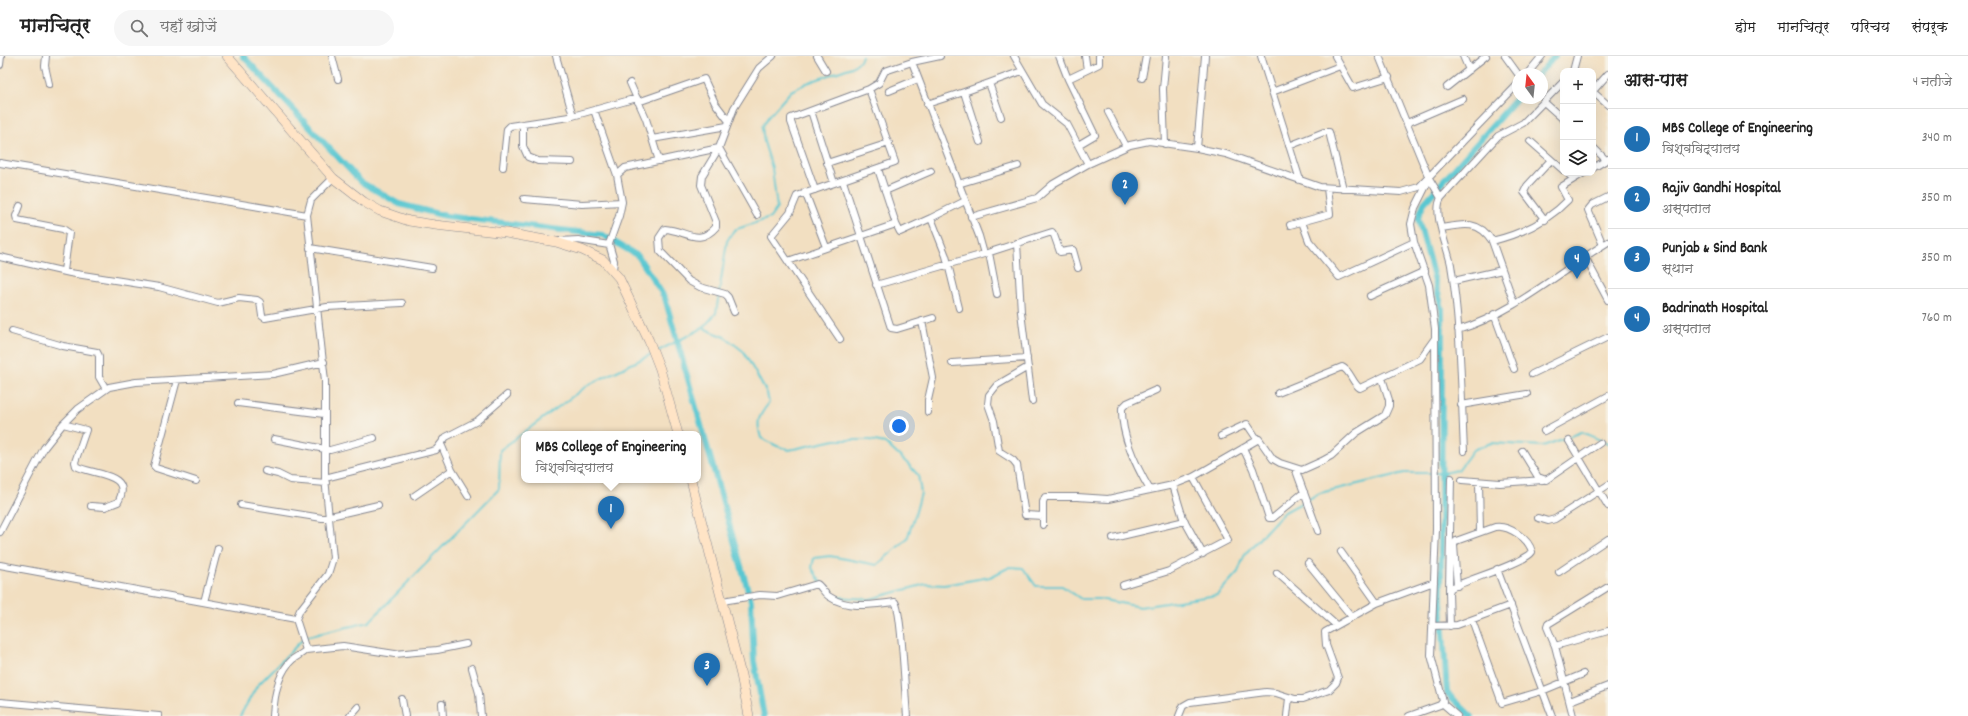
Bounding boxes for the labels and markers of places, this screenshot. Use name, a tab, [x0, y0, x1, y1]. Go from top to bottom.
pin: 2	[1112, 172, 1138, 205]
pin: 4	[1564, 246, 1590, 279]
pin: 1	[598, 496, 624, 529]
pin: 3	[694, 653, 720, 686]

